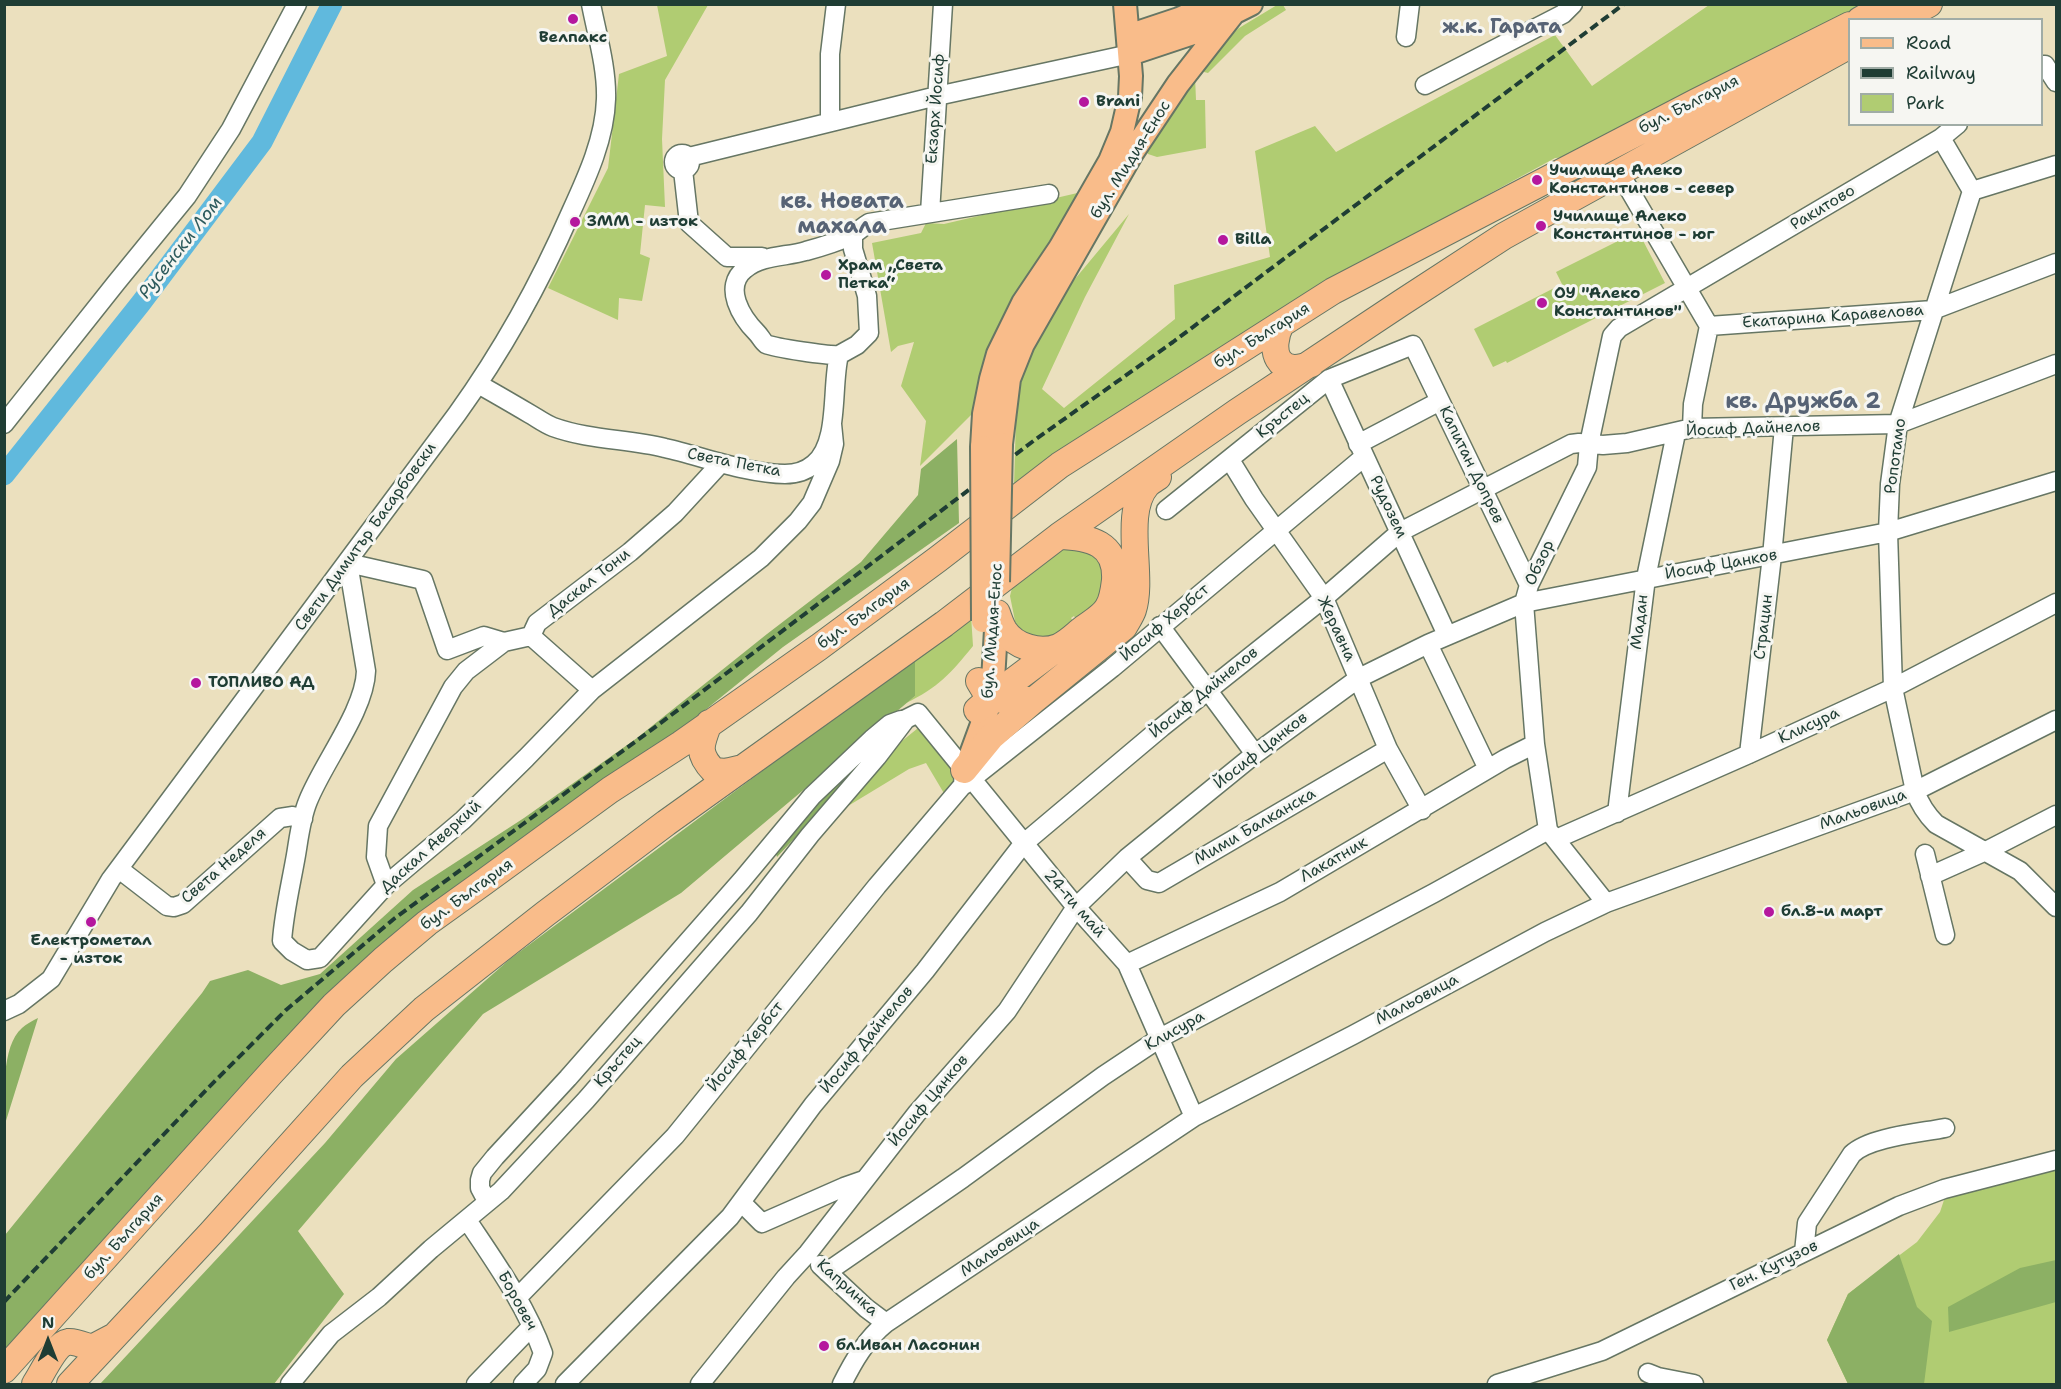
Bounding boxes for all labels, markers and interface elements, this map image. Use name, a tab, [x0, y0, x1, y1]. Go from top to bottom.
marker: Велпакс	[566, 12, 580, 26]
district label: ж.к. Гарата	[1442, 16, 1562, 40]
legend	[1848, 18, 2043, 126]
place label: Велпакс	[539, 28, 607, 48]
text: Road	[1906, 31, 1951, 55]
street label: Екзарх Йосиф	[923, 53, 949, 165]
text: Railway	[1906, 61, 1976, 85]
street label: бул. България	[1636, 72, 1742, 138]
text: Park	[1906, 91, 1945, 115]
place label: Brani	[1096, 92, 1140, 112]
marker: Brani	[1077, 95, 1091, 109]
street label: бул. Мидия-Енос	[1087, 97, 1175, 223]
place label: Училище Алеко Константинов - север	[1549, 161, 1734, 199]
marker: Училище Алеко Константинов - север	[1530, 173, 1544, 187]
street label: Ракитово	[1787, 181, 1859, 235]
district label: кв. Новата махала	[780, 189, 904, 240]
water label: Русенски Лом	[134, 193, 228, 303]
place label: Училище Алеко Константинов - юг	[1553, 207, 1715, 245]
place label: ЗММ - изток	[587, 212, 698, 232]
marker: ЗММ - изток	[568, 215, 582, 229]
marker: Училище Алеко Константинов - юг	[1534, 219, 1548, 233]
place label: Billa	[1235, 230, 1271, 250]
marker: Billa	[1216, 233, 1230, 247]
place label: Храм „Света Петка“	[838, 256, 943, 294]
marker: Храм „Света Петка“	[819, 268, 833, 282]
place label: ОУ "Алеко Константинов"	[1554, 284, 1682, 322]
marker: ОУ "Алеко Константинов"	[1535, 296, 1549, 310]
street label: бул. България	[1210, 299, 1314, 373]
street label: Екатарина Каравелова	[1742, 301, 1924, 333]
street label: Кръстец	[1253, 389, 1313, 443]
district label: кв. Дружба 2	[1725, 389, 1881, 415]
street label: Капитан Допрев	[1434, 403, 1508, 527]
street label: Йосиф Дайнелов	[1685, 417, 1821, 441]
street label: Ропотамо	[1881, 417, 1911, 495]
street label: Свети Димитър Басарбовски	[291, 439, 441, 635]
street label: Света Петка	[685, 445, 783, 481]
street label: Рудозем	[1365, 473, 1411, 541]
street label: Обзор	[1521, 537, 1559, 589]
street label: Даскал Тони	[544, 545, 634, 621]
street label: Йосиф Цанков	[1663, 546, 1779, 584]
street label: бул. Мидия-Енос	[979, 563, 1007, 699]
street label: бул. България	[814, 574, 914, 654]
street label: Йосиф Хербст	[1117, 580, 1213, 666]
street label: Жеравна	[1313, 593, 1359, 665]
street label: Мадан	[1627, 593, 1653, 651]
street label: Страцин	[1750, 593, 1778, 661]
street label: Йосиф Дайнелов	[1146, 643, 1262, 743]
place label: ТОПЛИВО АД	[208, 673, 314, 693]
marker: ТОПЛИВО АД	[189, 676, 203, 690]
street label: Клисура	[1775, 704, 1843, 748]
street label: Йосиф Цанков	[1210, 708, 1312, 794]
street label: Мими Балканска	[1191, 784, 1319, 870]
street label: Мальовица	[1817, 785, 1909, 835]
street label: Даскал Аверкий	[376, 797, 486, 897]
street label: Света Неделя	[178, 824, 270, 908]
street label: Лакатник	[1297, 833, 1371, 887]
street label: бул. България	[417, 855, 517, 935]
street label: 24-ти май	[1039, 866, 1109, 942]
place label: бл.8-и март	[1781, 902, 1883, 922]
marker: бл.8-и март	[1762, 905, 1776, 919]
marker: Електрометал - изток	[84, 915, 98, 929]
place label: Електрометал - изток	[30, 931, 152, 969]
street label: Мальовица	[1372, 970, 1462, 1030]
street label: Йосиф Дайнелов	[816, 982, 918, 1098]
street label: Йосиф Хербст	[704, 998, 788, 1096]
street label: Клисура	[1142, 1007, 1208, 1055]
street label: Кръстец	[590, 1032, 646, 1092]
street label: Йосиф Цанков	[885, 1051, 973, 1151]
street label: бул. България	[80, 1190, 168, 1284]
street label: Мальовица	[957, 1215, 1043, 1281]
street label: Ген. Кутузов	[1727, 1236, 1821, 1296]
street label: Капринка	[812, 1255, 882, 1321]
street label: Боровеч	[493, 1268, 541, 1334]
north arrow	[18, 1311, 78, 1371]
text: N	[42, 1312, 54, 1333]
place label: бл.Иван Ласонин	[836, 1336, 980, 1356]
marker: бл.Иван Ласонин	[817, 1339, 831, 1353]

